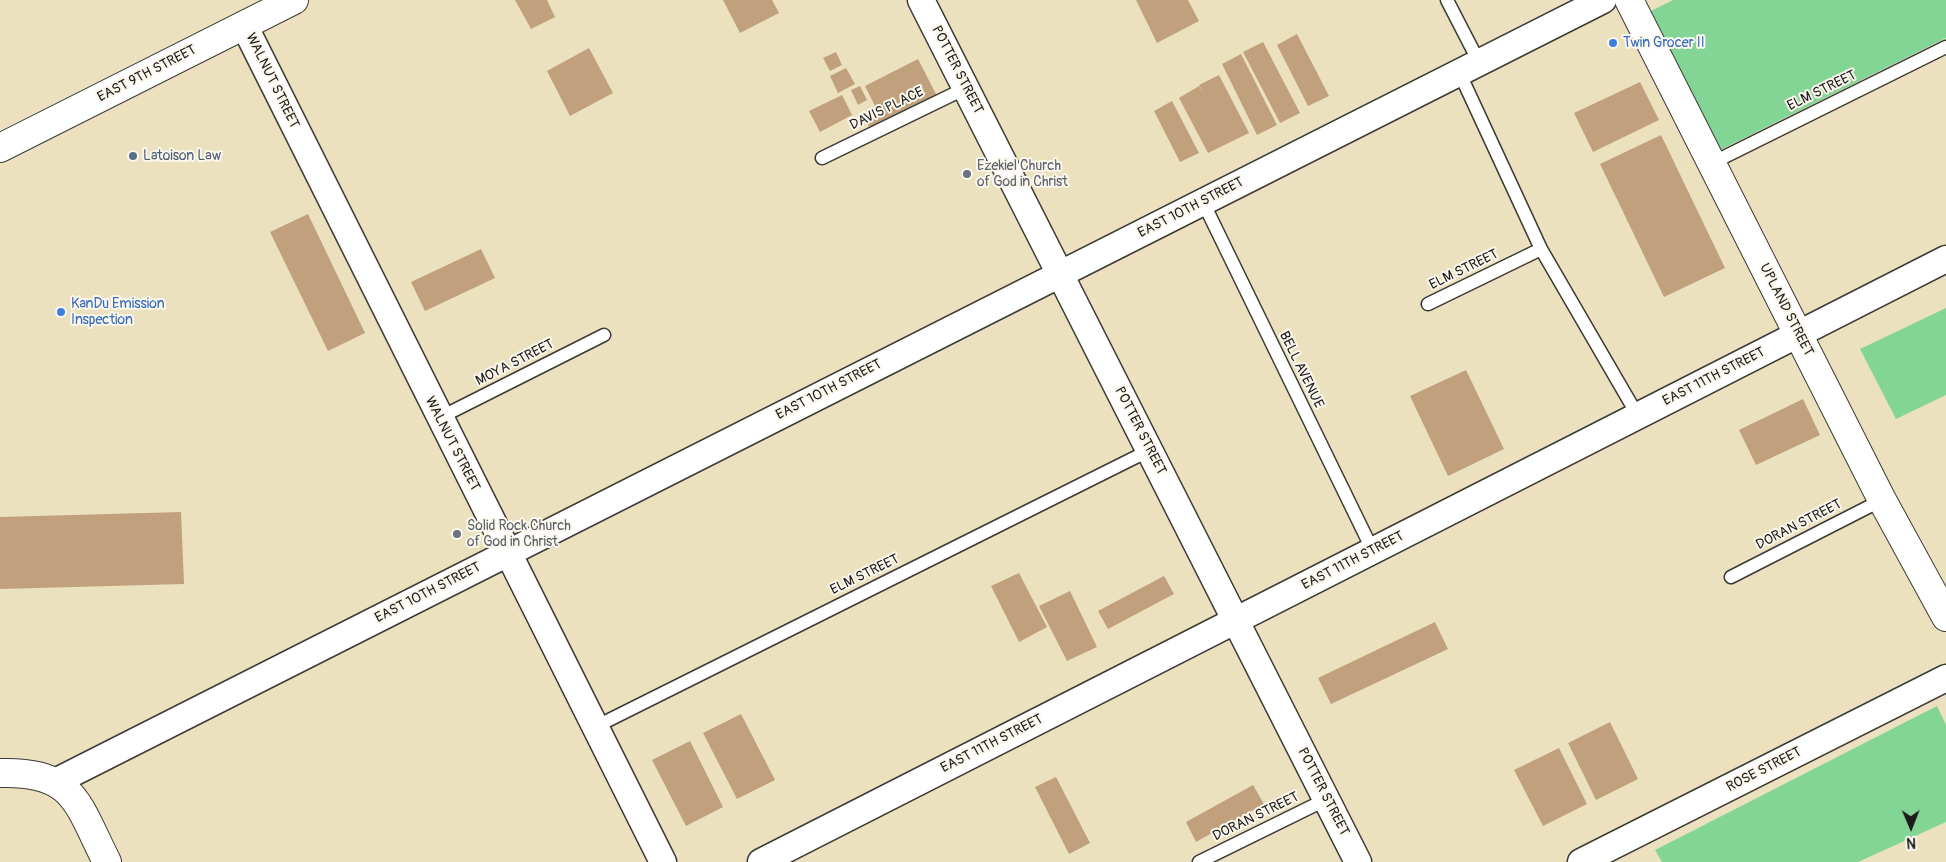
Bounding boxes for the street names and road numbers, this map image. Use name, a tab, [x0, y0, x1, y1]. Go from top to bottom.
street label: POTTER STREET	[928, 23, 986, 117]
street label: WALNUT STREET	[242, 31, 302, 131]
street label: EAST 9TH STREET	[95, 42, 199, 106]
street label: ELM STREET	[1785, 67, 1859, 115]
street label: DAVIS PLACE	[847, 84, 927, 134]
street label: EAST 10TH STREET	[1135, 174, 1247, 242]
street label: ELM STREET	[1427, 246, 1501, 294]
street label: UPLAND STREET	[1755, 261, 1817, 359]
street label: BELL AVENUE	[1275, 329, 1327, 411]
street label: MOYA STREET	[473, 336, 557, 390]
street label: EAST 11TH STREET	[1660, 344, 1768, 410]
street label: EAST 10TH STREET	[773, 356, 885, 424]
street label: POTTER STREET	[1111, 384, 1169, 478]
street label: WALNUT STREET	[421, 394, 483, 494]
street label: DORAN STREET	[1753, 496, 1845, 554]
street label: EAST 11TH STREET	[1299, 528, 1407, 594]
street label: ELM STREET	[828, 551, 902, 599]
street label: EAST 10TH STREET	[372, 559, 484, 627]
street label: EAST 11TH STREET	[938, 711, 1046, 777]
street label: ROSE STREET	[1724, 744, 1804, 796]
street label: POTTER STREET	[1294, 745, 1352, 839]
street label: DORAN STREET	[1210, 789, 1302, 845]

